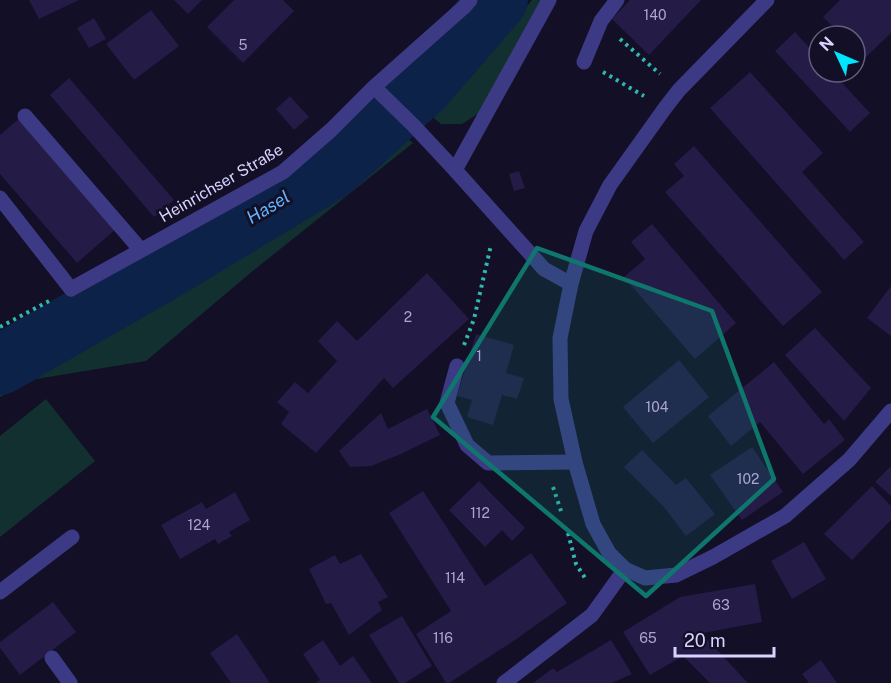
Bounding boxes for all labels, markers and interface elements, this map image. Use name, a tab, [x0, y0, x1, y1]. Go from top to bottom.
house number: 140	[643, 7, 667, 23]
north arrow	[807, 24, 867, 84]
text: N	[815, 33, 838, 55]
house number: 5	[239, 37, 248, 53]
street label: Heinrichser Straße	[156, 140, 286, 226]
water label: Hasel	[243, 186, 293, 228]
house number: 2	[404, 309, 412, 325]
house number: 1	[476, 348, 482, 364]
house number: 104	[645, 399, 669, 415]
house number: 102	[737, 471, 759, 487]
house number: 112	[470, 505, 490, 521]
house number: 124	[188, 517, 211, 533]
house number: 114	[445, 570, 465, 586]
house number: 63	[712, 597, 730, 613]
scale bar	[675, 620, 774, 658]
house number: 116	[433, 630, 453, 646]
house number: 65	[639, 630, 657, 646]
text: 20 m	[684, 630, 726, 651]

